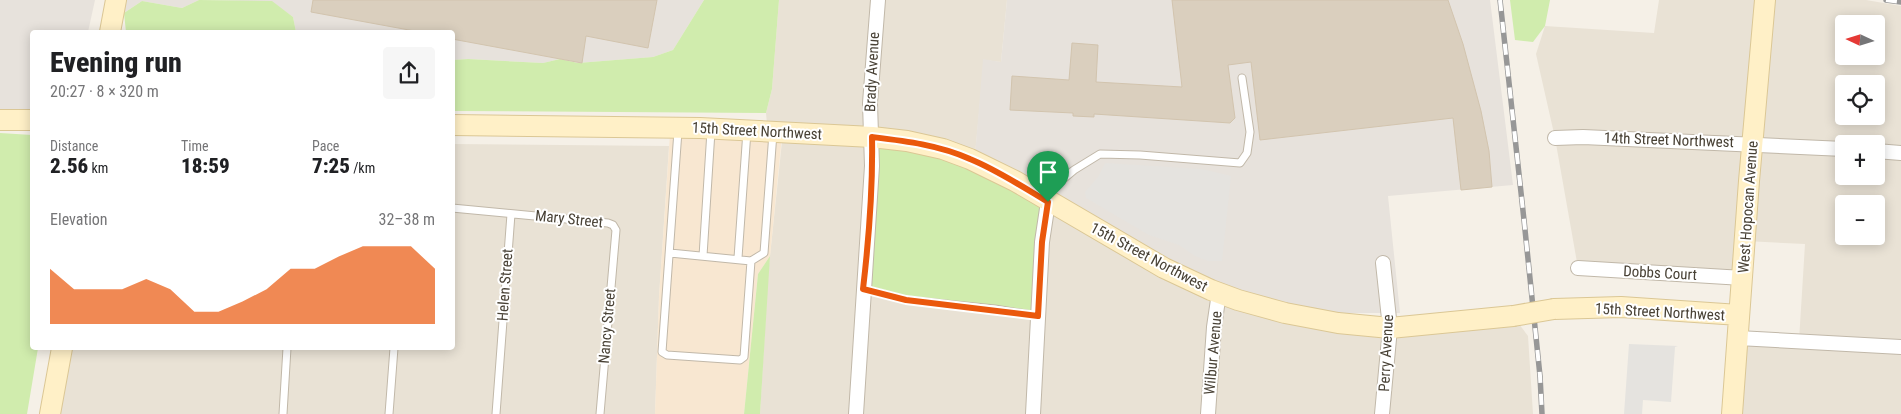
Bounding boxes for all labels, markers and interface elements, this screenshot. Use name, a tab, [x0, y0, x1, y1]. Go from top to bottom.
north arrow	[1835, 15, 1885, 65]
map controls	[1835, 15, 1885, 245]
street label: Brady Avenue	[861, 32, 883, 112]
text: Evening run	[50, 46, 182, 79]
button: share	[383, 47, 435, 99]
button: locate	[1835, 75, 1885, 125]
text: 20:27 · 8 × 320 m	[50, 82, 159, 101]
street label: 15th Street Northwest	[692, 119, 822, 143]
street label: 14th Street Northwest	[1604, 129, 1734, 151]
button: +	[1835, 135, 1885, 185]
text: Distance	[50, 138, 98, 154]
text: Time	[181, 138, 209, 154]
text: Pace	[312, 138, 339, 154]
street label: West Hopocan Avenue	[1734, 140, 1762, 274]
pin	[1027, 151, 1069, 202]
text: 2.56	[50, 154, 88, 178]
text: 18:59	[181, 154, 230, 178]
text: 7:25	[312, 154, 350, 178]
icon: arrive	[1034, 158, 1062, 186]
text: km	[88, 160, 108, 176]
text: /km	[350, 160, 375, 176]
button: −	[1835, 195, 1885, 245]
street label: Mary Street	[534, 206, 604, 232]
text: Elevation	[50, 210, 108, 229]
text: 32–38 m	[379, 210, 435, 229]
street label: 15th Street Northwest	[1087, 219, 1211, 295]
street label: Helen Street	[493, 248, 517, 322]
street label: Dobbs Court	[1623, 262, 1697, 284]
street label: Nancy Street	[595, 288, 619, 364]
street label: 15th Street Northwest	[1595, 300, 1725, 324]
street label: Wilbur Avenue	[1200, 310, 1226, 396]
street label: Perry Avenue	[1375, 314, 1397, 392]

